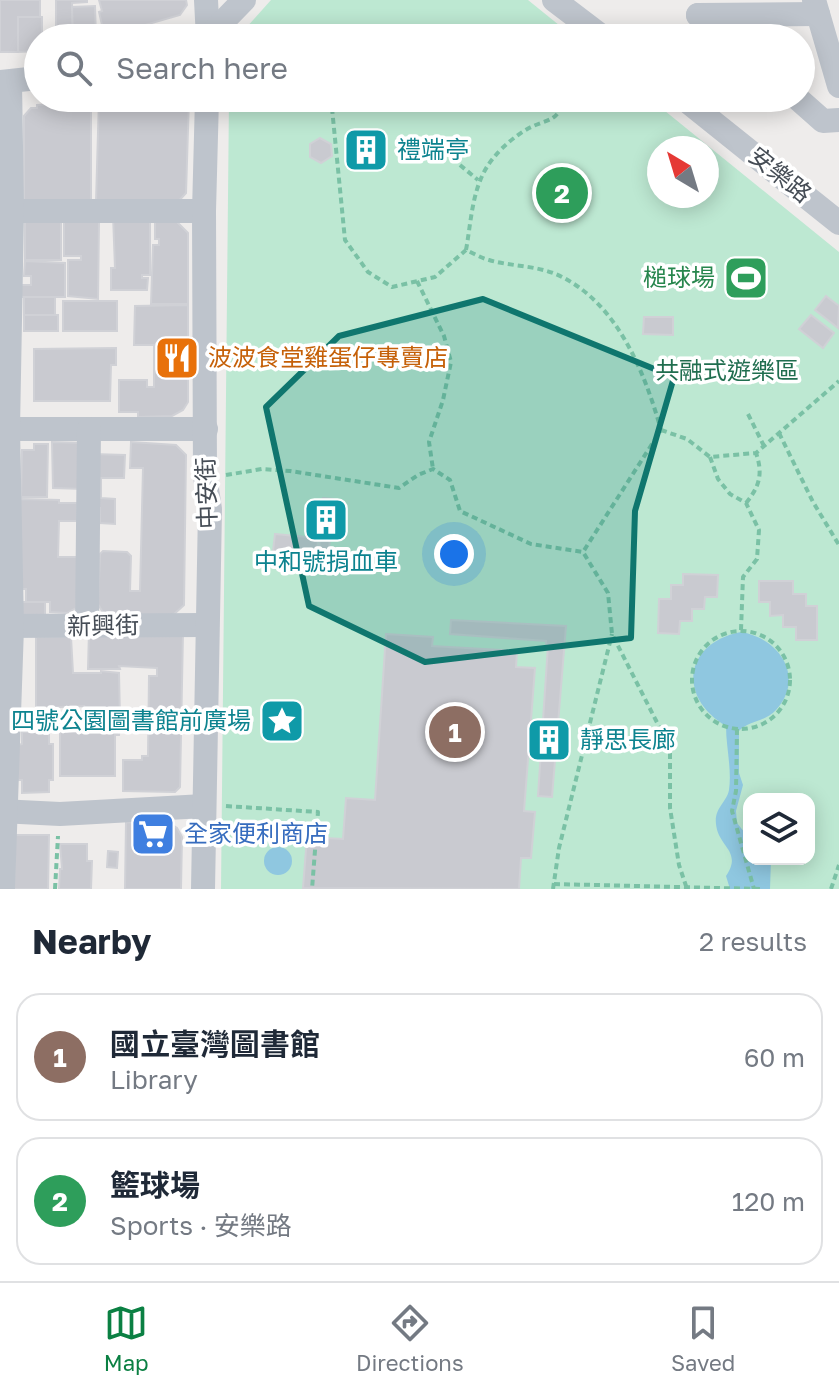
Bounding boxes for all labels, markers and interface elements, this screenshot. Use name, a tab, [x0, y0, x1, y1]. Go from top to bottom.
search box	[24, 24, 815, 112]
icon: search	[52, 46, 96, 90]
text: Search here	[116, 50, 288, 86]
building icon: 禮端亭	[342, 126, 390, 174]
place label: 禮端亭	[397, 134, 469, 163]
north arrow	[647, 136, 719, 208]
street label: 安樂路	[744, 140, 818, 208]
pin: 2	[536, 163, 588, 223]
sports icon: 槌球場	[722, 254, 770, 302]
place label: 槌球場	[643, 262, 715, 291]
restaurant icon: 波波食堂雞蛋仔專賣店	[153, 334, 201, 382]
place label: 波波食堂雞蛋仔專賣店	[208, 342, 448, 371]
park label: 共融式遊樂區	[655, 355, 799, 384]
street label: 中安街	[190, 457, 221, 530]
building icon: 中和號捐血車	[302, 496, 350, 544]
your location	[434, 534, 474, 574]
place label: 中和號捐血車	[254, 546, 398, 575]
street label: 新興街	[67, 609, 139, 640]
place icon: 四號公園圖書館前廣場	[258, 697, 306, 745]
pin: 1	[429, 702, 481, 762]
place label: 四號公園圖書館前廣場	[11, 705, 251, 734]
building icon: 靜思長廊	[525, 716, 573, 764]
place label: 靜思長廊	[580, 724, 676, 753]
map controls	[743, 793, 815, 865]
button: layers	[743, 793, 815, 865]
supermarket icon: 全家便利商店	[129, 810, 177, 858]
place label: 全家便利商店	[184, 818, 328, 847]
text: Nearby	[32, 921, 152, 961]
text: 2 results	[699, 926, 807, 957]
text: 國立臺灣圖書館	[110, 1026, 320, 1062]
text: 1	[53, 1042, 67, 1073]
text: 60 m	[744, 1042, 805, 1073]
text: Library	[110, 1064, 198, 1095]
text: 籃球場	[110, 1167, 200, 1203]
text: 2	[52, 1186, 68, 1217]
text: 120 m	[732, 1186, 805, 1217]
text: Sports · 安樂路	[110, 1210, 292, 1241]
tab: Map	[104, 1301, 149, 1376]
tab: Directions	[356, 1301, 464, 1376]
tab: Saved	[671, 1301, 735, 1376]

